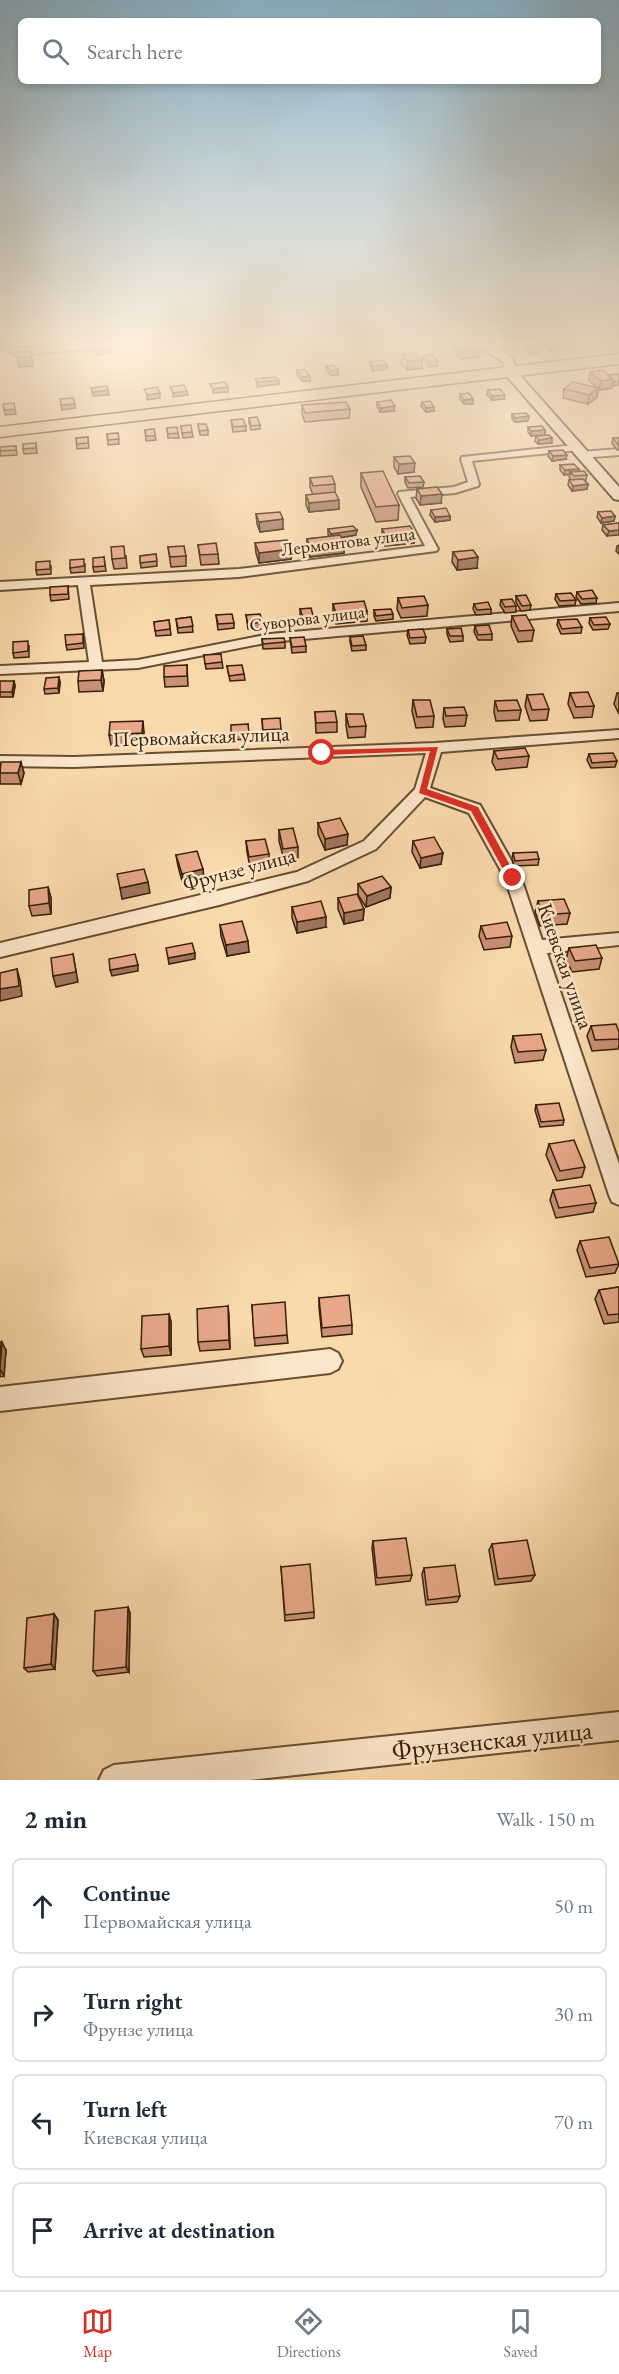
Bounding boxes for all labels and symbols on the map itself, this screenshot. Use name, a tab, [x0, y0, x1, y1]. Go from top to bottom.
street label: Лермонтова улица	[279, 521, 417, 561]
street label: Суворова улица	[248, 599, 367, 636]
street label: Первомайская улица	[112, 719, 291, 753]
route start	[308, 739, 334, 765]
street label: Фрунзе улица	[179, 841, 299, 897]
route end	[499, 864, 525, 890]
street label: Киевская улица	[532, 900, 600, 1033]
street label: Фрунзенская улица	[390, 1713, 595, 1767]

